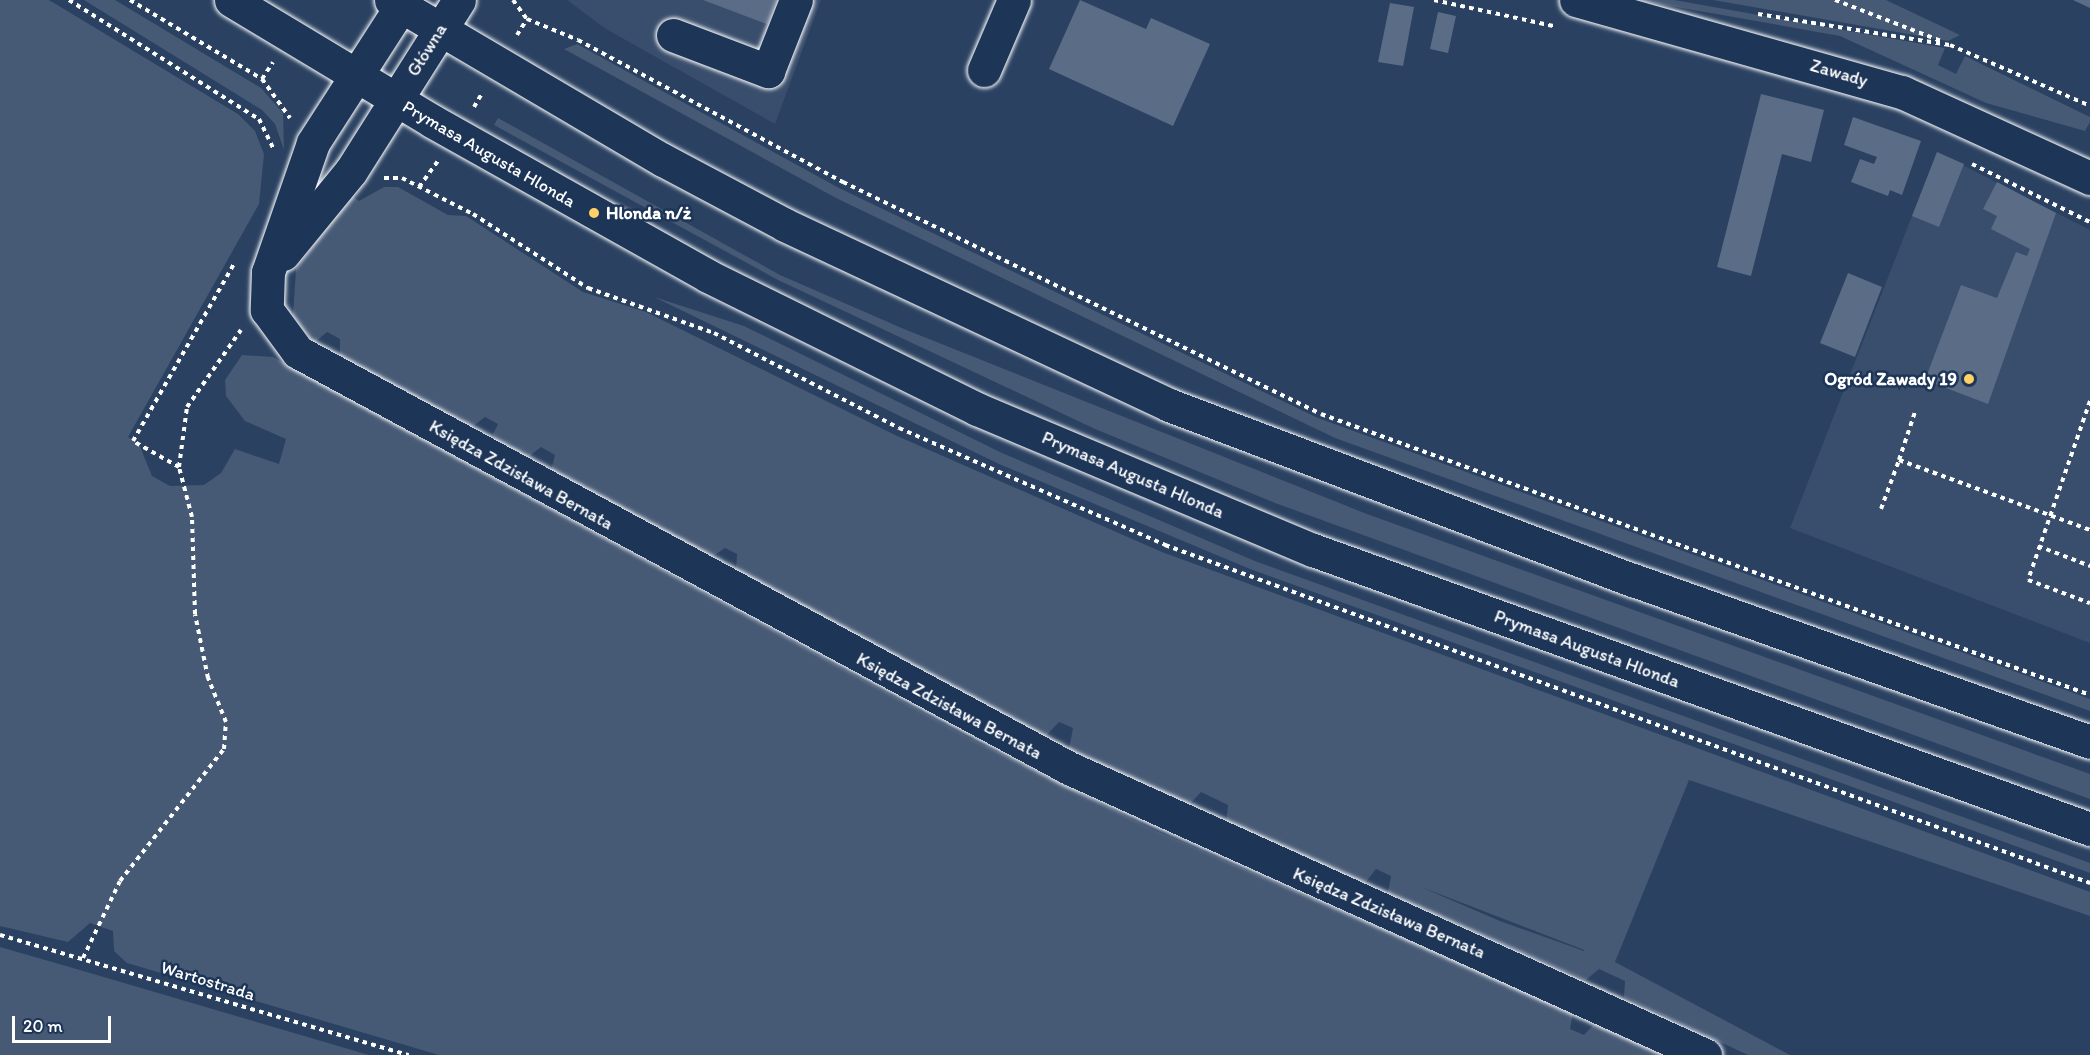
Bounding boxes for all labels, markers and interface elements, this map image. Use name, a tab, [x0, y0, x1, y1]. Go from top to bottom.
street label: Główna	[402, 20, 452, 80]
street label: Zawady	[1808, 55, 1870, 91]
street label: Prymasa Augusta Hlonda	[399, 96, 579, 212]
place label: Hlonda n/ż	[606, 202, 691, 224]
marker: Hlonda n/ż	[587, 206, 601, 220]
place label: Ogród Zawady 19	[1824, 368, 1957, 390]
marker: Ogród Zawady 19	[1962, 372, 1976, 386]
street label: Księdza Zdzisława Bernata	[426, 416, 616, 534]
street label: Prymasa Augusta Hlonda	[1039, 427, 1227, 523]
street label: Prymasa Augusta Hlonda	[1492, 606, 1682, 692]
street label: Księdza Zdzisława Bernata	[853, 648, 1045, 764]
street label: Księdza Zdzisława Bernata	[1290, 863, 1488, 963]
street label: Wartostrada	[158, 956, 258, 1006]
scale bar	[15, 1004, 114, 1042]
text: 20 m	[23, 1015, 63, 1037]

